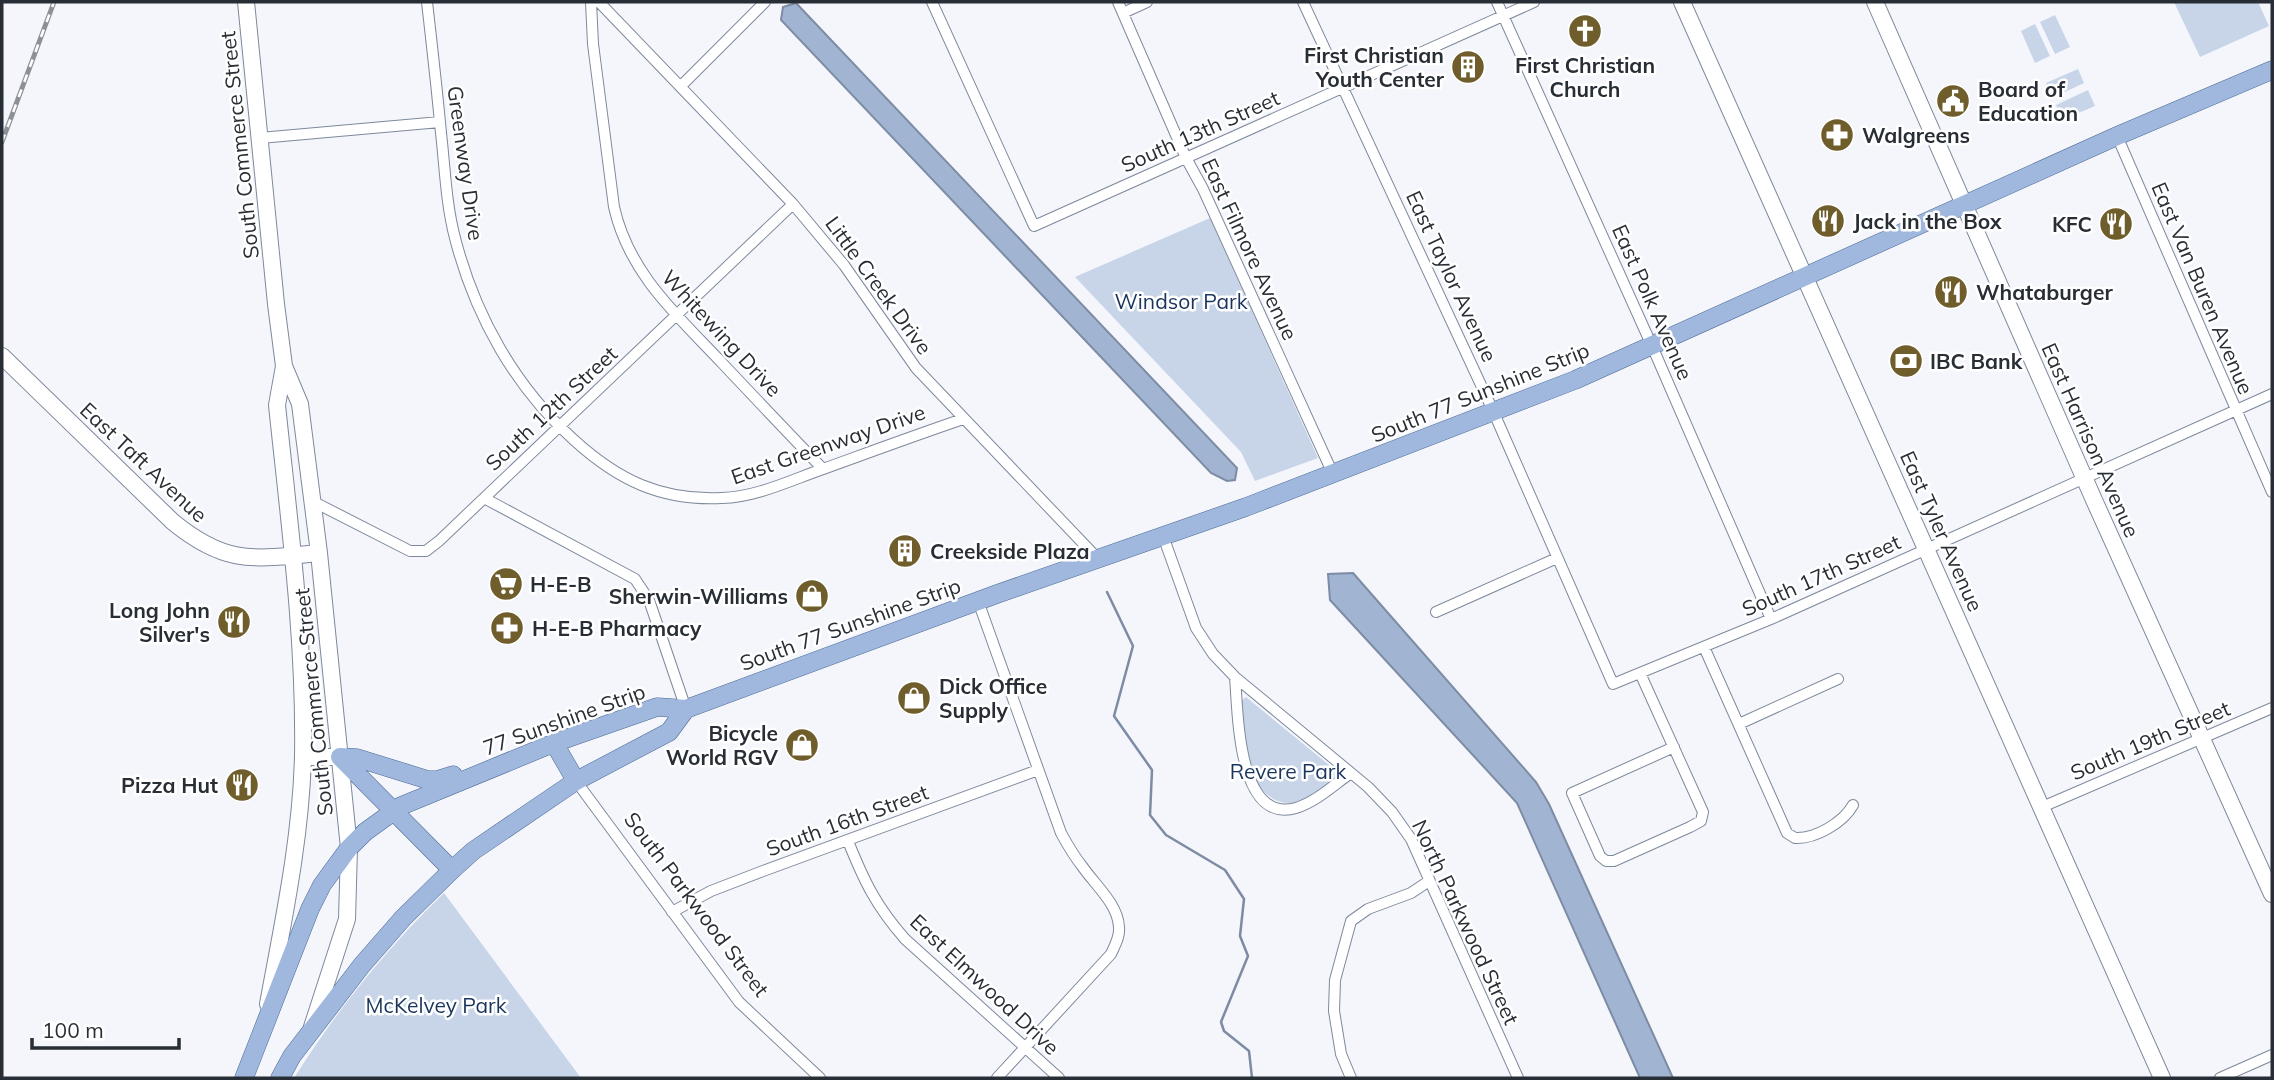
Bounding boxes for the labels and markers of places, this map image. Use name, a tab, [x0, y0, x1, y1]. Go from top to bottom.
church icon: First Christian Church	[1566, 12, 1604, 50]
place label: First Christian Youth Center	[1304, 42, 1445, 92]
building icon: First Christian Youth Center	[1449, 48, 1487, 86]
place label: First Christian Church	[1515, 52, 1655, 102]
place label: Board of Education	[1978, 76, 2078, 126]
public building icon: Board of Education	[1934, 82, 1972, 120]
pharmacy icon: Walgreens	[1818, 116, 1856, 154]
place label: Walgreens	[1862, 122, 1970, 148]
restaurant icon: Jack in the Box	[1809, 202, 1847, 240]
restaurant icon: KFC	[2097, 205, 2135, 243]
place label: Jack in the Box	[1853, 208, 2002, 234]
place label: KFC	[2052, 211, 2092, 237]
restaurant icon: Whataburger	[1932, 273, 1970, 311]
place label: Whataburger	[1976, 279, 2113, 305]
bank icon: IBC Bank	[1887, 342, 1925, 380]
place label: IBC Bank	[1930, 348, 2023, 374]
building icon: Creekside Plaza	[886, 532, 924, 570]
place label: Creekside Plaza	[930, 538, 1090, 564]
supermarket icon: H-E-B	[487, 565, 525, 603]
place label: H-E-B	[530, 571, 592, 597]
shop icon: Sherwin-Williams	[793, 577, 831, 615]
place label: Sherwin-Williams	[609, 583, 788, 609]
place label: Long John Silver's	[109, 597, 210, 647]
restaurant icon: Long John Silver's	[215, 603, 253, 641]
pharmacy icon: H-E-B Pharmacy	[488, 609, 526, 647]
place label: H-E-B Pharmacy	[532, 615, 702, 641]
place label: Dick Office Supply	[939, 673, 1047, 723]
shop icon: Dick Office Supply	[895, 679, 933, 717]
place label: Bicycle World RGV	[666, 720, 779, 770]
shop icon: Bicycle World RGV	[783, 726, 821, 764]
restaurant icon: Pizza Hut	[223, 766, 261, 804]
place label: Pizza Hut	[121, 772, 218, 798]

